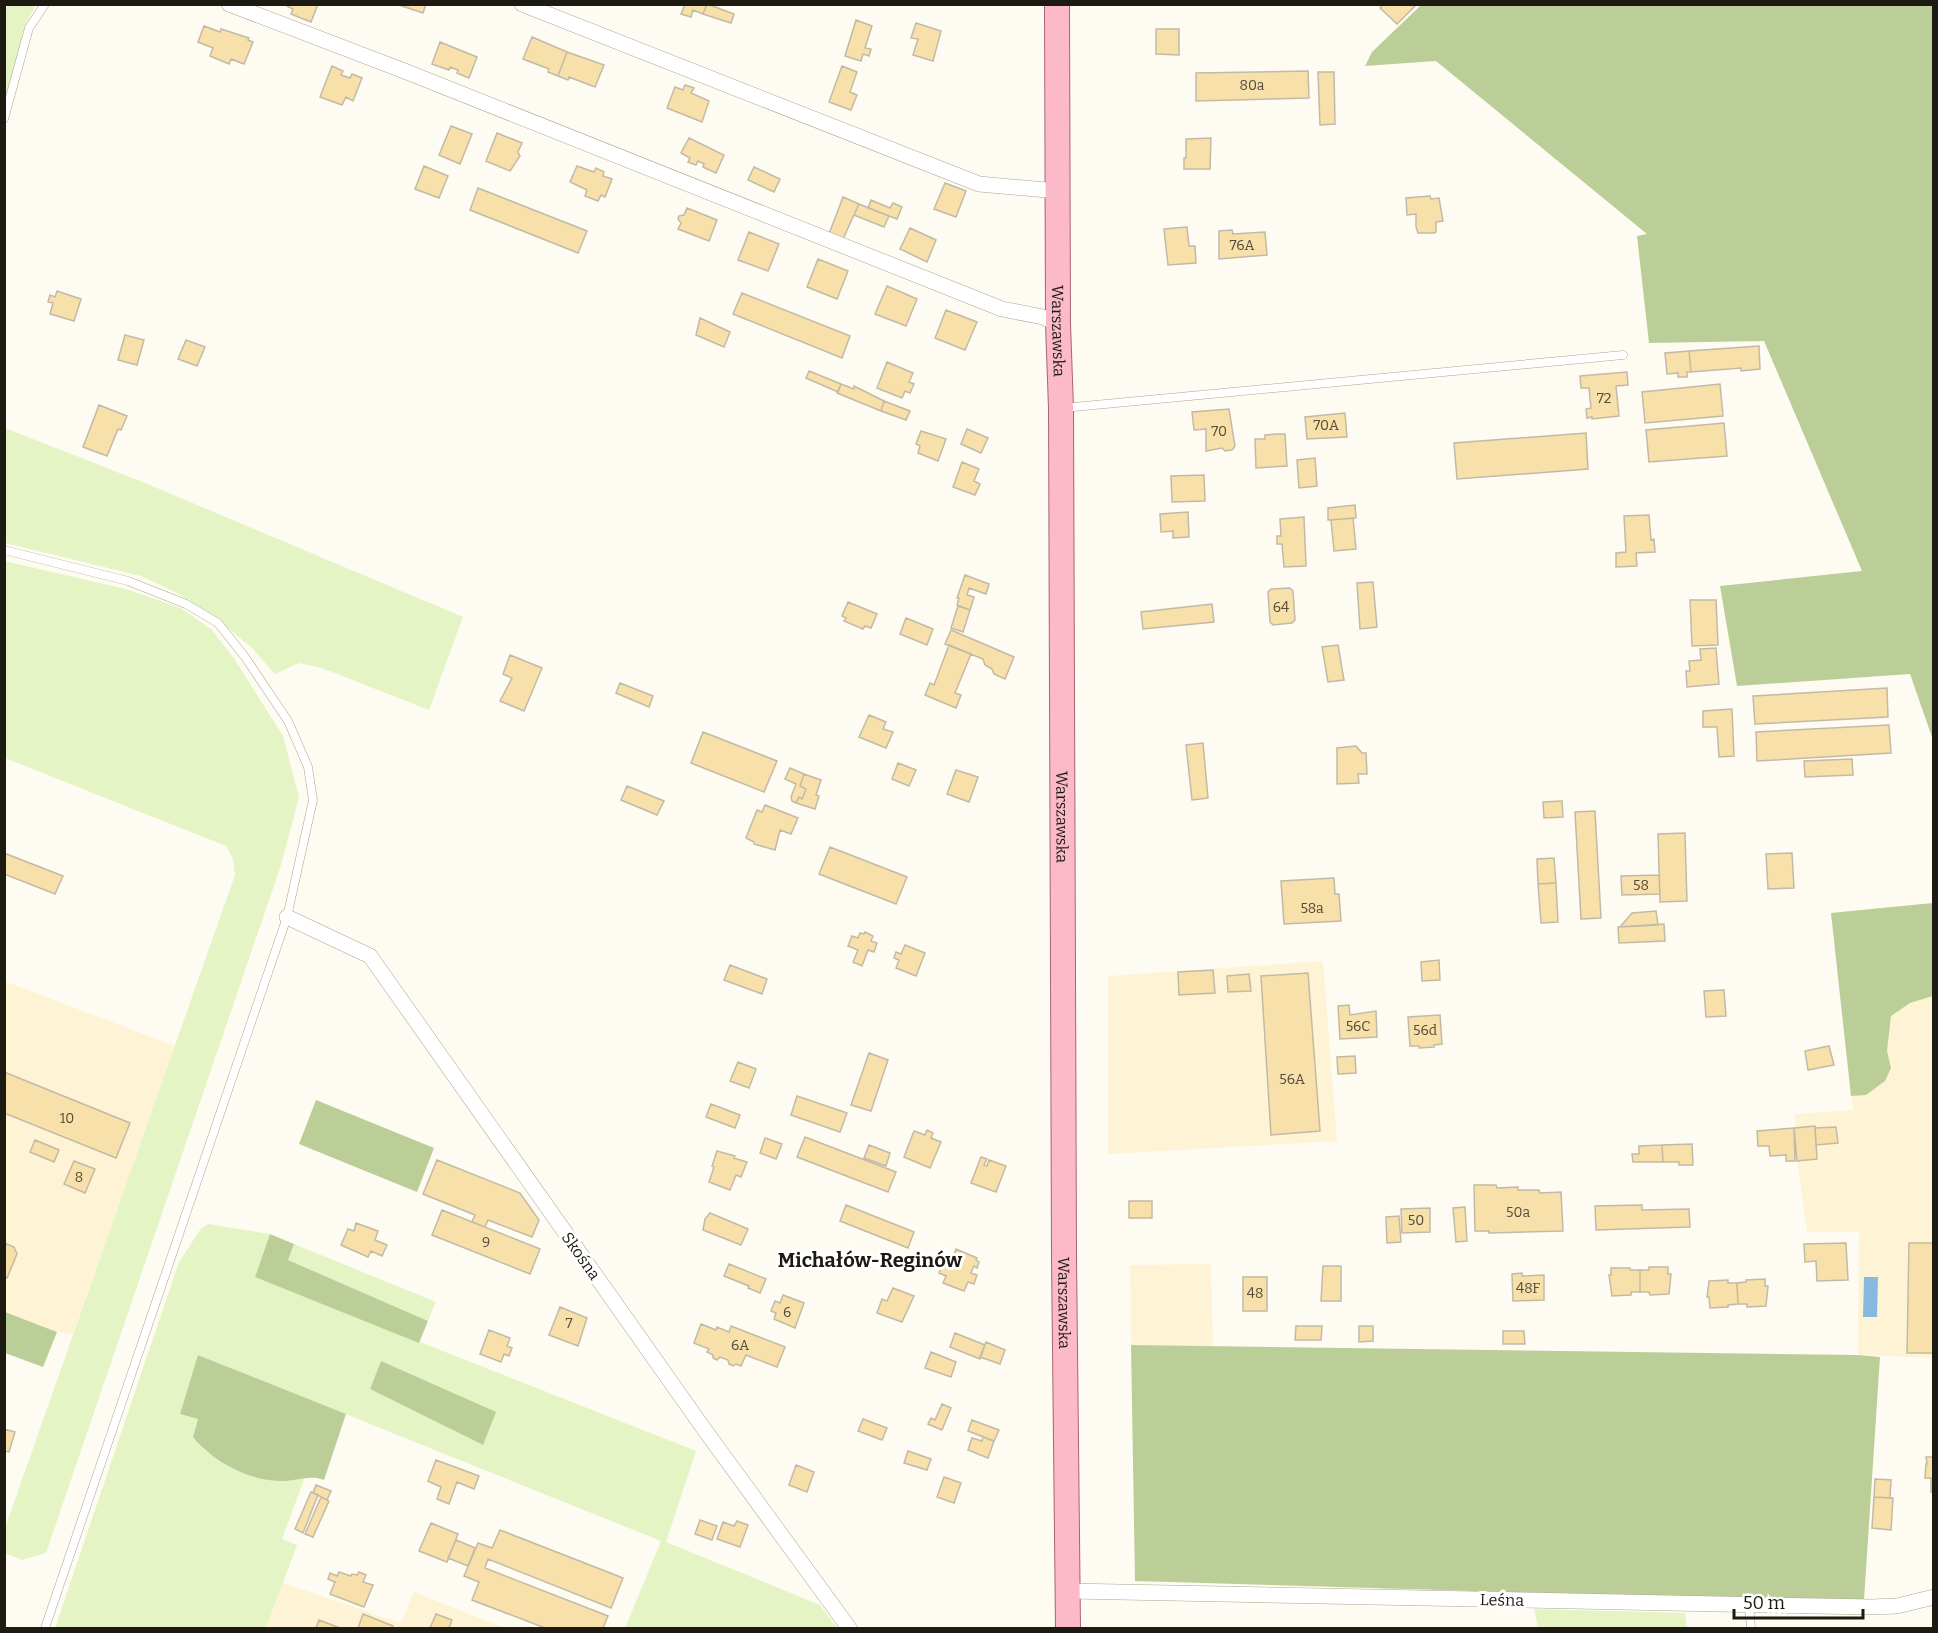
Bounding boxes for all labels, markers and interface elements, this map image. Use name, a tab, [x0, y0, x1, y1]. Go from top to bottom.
house number: 80a	[1239, 77, 1265, 94]
house number: 76A	[1230, 237, 1255, 254]
street label: Warszawska	[1048, 285, 1069, 377]
house number: 72	[1597, 390, 1611, 407]
house number: 70A	[1313, 417, 1339, 434]
house number: 70	[1211, 423, 1227, 440]
house number: 64	[1273, 599, 1289, 616]
street label: Warszawska	[1053, 771, 1072, 863]
house number: 58	[1633, 877, 1649, 894]
house number: 58a	[1300, 900, 1324, 917]
house number: 56C	[1346, 1018, 1370, 1035]
house number: 56d	[1413, 1022, 1437, 1039]
house number: 56A	[1279, 1071, 1305, 1088]
house number: 10	[60, 1110, 74, 1127]
house number: 8	[75, 1169, 83, 1186]
house number: 50a	[1506, 1204, 1530, 1221]
house number: 50	[1408, 1212, 1424, 1229]
street label: Skośna	[558, 1228, 604, 1284]
house number: 9	[482, 1234, 490, 1251]
district label: Michałów-Reginów	[778, 1248, 962, 1272]
street label: Warszawska	[1055, 1257, 1075, 1349]
house number: 48F	[1516, 1280, 1540, 1297]
house number: 48	[1247, 1285, 1263, 1302]
house number: 6	[783, 1304, 791, 1321]
house number: 7	[565, 1315, 573, 1332]
house number: 6A	[731, 1337, 749, 1354]
scale bar	[1734, 1582, 1863, 1620]
street label: Leśna	[1480, 1590, 1524, 1610]
text: 50 m	[1743, 1592, 1785, 1614]

